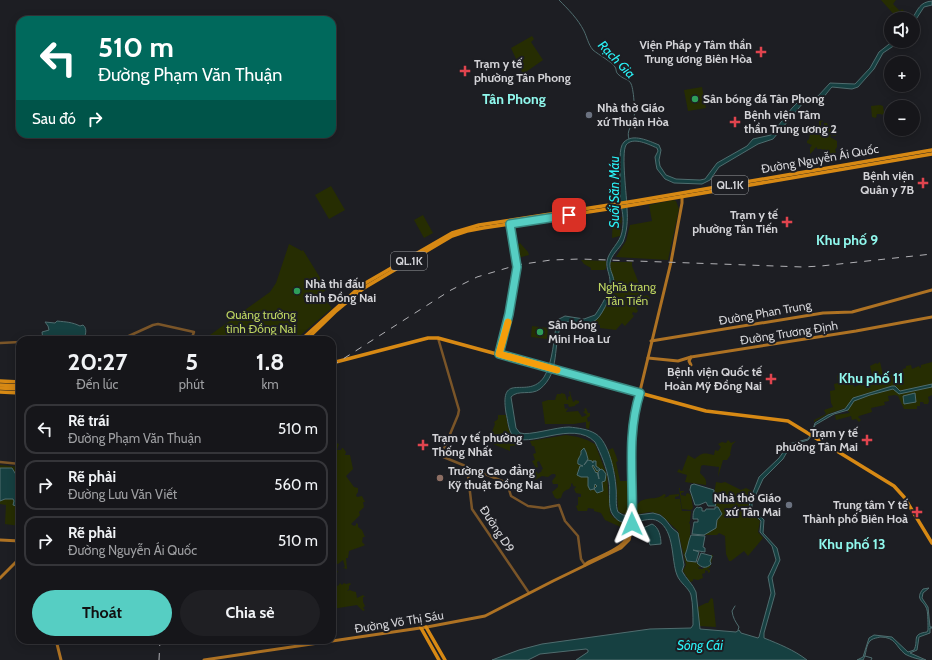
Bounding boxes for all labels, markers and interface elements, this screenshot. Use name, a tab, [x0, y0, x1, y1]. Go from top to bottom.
map controls	[884, 12, 920, 136]
button: sound	[884, 12, 920, 48]
text: 510 m	[98, 30, 174, 64]
icon: left	[32, 32, 84, 84]
water label: Rạch Gia	[595, 37, 639, 81]
place label: Viện Pháp y Tâm thần Trung ương Biên Hòa	[639, 37, 752, 66]
marker: Viện Pháp y Tâm thần Trung ương Biên Hòa	[755, 46, 767, 58]
place label: Trạm y tế phường Tân Phong	[474, 56, 571, 85]
button: +	[884, 56, 920, 92]
text: Đường Phạm Văn Thuận	[98, 64, 282, 86]
marker: Trạm y tế phường Tân Phong	[459, 65, 471, 77]
district label: Tân Phong	[482, 90, 546, 108]
place label: Sân bóng đá Tân Phong	[703, 91, 824, 106]
marker: Sân bóng đá Tân Phong	[690, 94, 700, 104]
place label: Nhà thờ Giáo xứ Thuận Hòa	[597, 100, 669, 129]
button: −	[884, 100, 920, 136]
place label: Bệnh viện Tâm thần Trung ương 2	[744, 107, 837, 136]
icon: right	[84, 108, 106, 130]
text: Sau đó	[32, 110, 76, 128]
marker: Nhà thờ Giáo xứ Thuận Hòa	[584, 110, 594, 120]
marker: Bệnh viện Tâm thần Trung ương 2	[729, 116, 741, 128]
street label: Đường Nguyễn Ái Quốc	[760, 141, 880, 176]
water label: Suối Săn Máu	[606, 155, 622, 228]
place label: Bệnh viện Quân y 7B	[860, 168, 914, 197]
road number: QL.1K	[712, 176, 748, 194]
marker: Bệnh viện Quân y 7B	[917, 177, 929, 189]
pin	[552, 198, 586, 232]
icon: arrive	[558, 204, 580, 226]
place label: Trạm y tế phường Tân Tiến	[692, 207, 779, 236]
marker: Trạm y tế phường Tân Tiến	[781, 216, 793, 228]
district label: Khu phố 9	[816, 231, 878, 249]
road number: QL.1K	[391, 252, 427, 270]
place label: Nhà thi đấu tỉnh Đồng Nai	[305, 276, 376, 305]
park label: Nghĩa trang Tân Tiến	[598, 279, 657, 308]
marker: Nhà thi đấu tỉnh Đồng Nai	[292, 286, 302, 296]
street label: Đường Phan Trung	[718, 297, 813, 328]
park label: Quảng trường tỉnh Đồng Nai	[226, 307, 297, 336]
place label: Sân bóng Mini Hoa Lư	[548, 317, 611, 346]
street label: Đường Trương Định	[739, 317, 839, 348]
marker: Sân bóng Mini Hoa Lư	[535, 327, 545, 337]
text: 20:27	[67, 347, 127, 376]
text: 5	[185, 347, 198, 376]
text: 1.8	[256, 347, 284, 376]
place label: Bệnh viện Quốc tế Hoàn Mỹ Đồng Nai	[664, 364, 763, 393]
district label: Khu phố 11	[839, 369, 903, 387]
marker: Bệnh viện Quốc tế Hoàn Mỹ Đồng Nai	[765, 373, 777, 385]
text: Đến lúc	[76, 376, 118, 392]
text: phút	[179, 376, 204, 392]
text: km	[262, 376, 279, 392]
text: Rẽ trái	[68, 412, 109, 430]
icon: left	[34, 418, 56, 440]
text: 510 m	[278, 420, 318, 438]
place label: Trạm y tế phường Tân Mai	[776, 425, 859, 454]
text: Đường Phạm Văn Thuận	[68, 430, 201, 446]
place label: Trạm y tế phường Thống Nhất	[432, 430, 522, 459]
marker: Trạm y tế phường Tân Mai	[861, 434, 873, 446]
marker: Trạm y tế phường Thống Nhất	[417, 439, 429, 451]
place label: Trường Cao đẳng Kỹ thuật Đồng Nai	[448, 463, 542, 492]
text: Rẽ phải	[68, 468, 116, 486]
marker: Trường Cao đẳng Kỹ thuật Đồng Nai	[435, 473, 445, 483]
icon: right	[34, 474, 56, 496]
text: 560 m	[274, 476, 318, 494]
text: Đường Lưu Văn Viết	[68, 486, 177, 502]
place label: Nhà thờ Giáo xứ Tân Mai	[713, 490, 781, 519]
place label: Trung tâm Y tế Thành phố Biên Hoà	[803, 497, 909, 526]
marker: Nhà thờ Giáo xứ Tân Mai	[784, 500, 794, 510]
street label: Đường D9	[477, 503, 518, 555]
position arrow	[611, 503, 653, 545]
marker: Trung tâm Y tế Thành phố Biên Hoà	[911, 506, 923, 518]
text: Rẽ phải	[68, 524, 116, 542]
icon: right	[34, 530, 56, 552]
text: 510 m	[278, 532, 318, 550]
district label: Khu phố 13	[819, 535, 885, 553]
text: Đường Nguyễn Ái Quốc	[68, 542, 197, 558]
button: Thoát	[32, 590, 172, 636]
button: Chia sẻ	[180, 590, 320, 636]
street label: Đường Võ Thị Sáu	[353, 607, 445, 636]
water label: Sông Cái	[677, 637, 723, 653]

